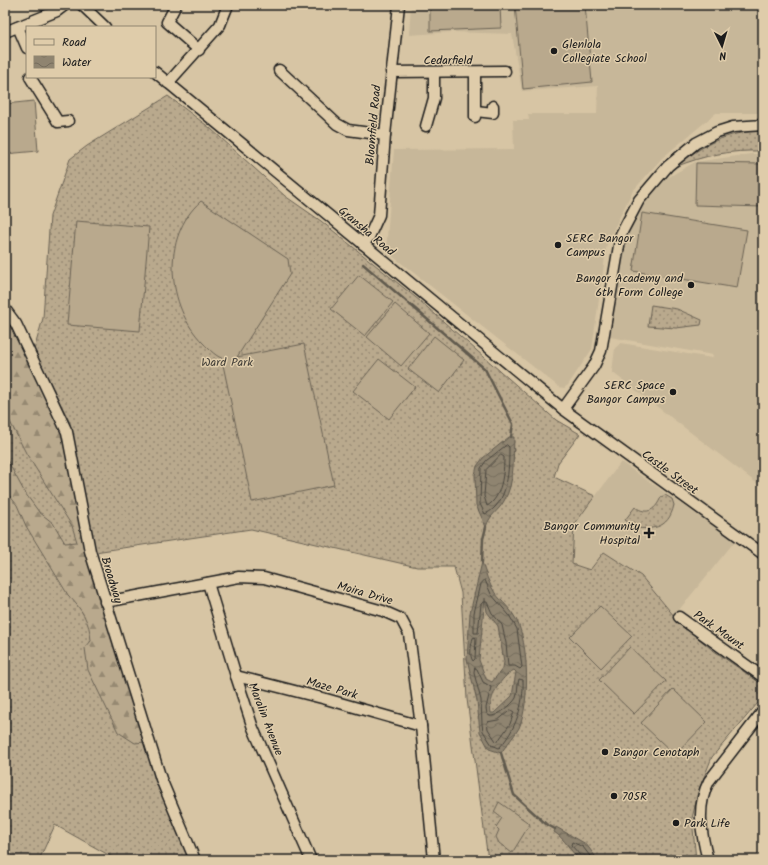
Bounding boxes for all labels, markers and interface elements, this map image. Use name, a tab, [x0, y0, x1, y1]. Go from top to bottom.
legend	[26, 26, 156, 78]
north arrow	[702, 26, 742, 66]
text: Road	[62, 33, 87, 52]
place label: Glenlola Collegiate School	[562, 35, 647, 68]
marker: Glenlola Collegiate School	[549, 46, 559, 56]
text: N	[718, 46, 727, 64]
street label: Cedarfield	[424, 51, 473, 70]
text: Water	[62, 53, 92, 72]
street label: Bloomfield Road	[361, 83, 387, 166]
street label: Gransha Road	[334, 202, 400, 262]
place label: SERC Bangor Campus	[566, 229, 634, 262]
marker: SERC Bangor Campus	[553, 240, 563, 250]
place label: Bangor Academy and 6th Form College	[576, 269, 684, 302]
marker: Bangor Academy and 6th Form College	[686, 280, 696, 290]
park label: Ward Park	[201, 353, 253, 372]
place label: SERC Space Bangor Campus	[586, 376, 666, 409]
marker: SERC Space Bangor Campus	[668, 387, 678, 397]
street label: Castle Street	[637, 445, 702, 500]
place label: Bangor Community Hospital	[543, 517, 640, 550]
marker: Bangor Community Hospital	[643, 527, 655, 539]
street label: Broadway	[95, 554, 128, 606]
street label: Moira Drive	[335, 576, 396, 611]
street label: Park Mount	[689, 606, 748, 655]
street label: Maze Park	[304, 672, 360, 705]
street label: Maralin Avenue	[243, 680, 288, 759]
place label: Bangor Cenotaph	[613, 743, 699, 762]
marker: Bangor Cenotaph	[600, 747, 610, 757]
place label: 705R	[622, 787, 647, 806]
marker: 705R	[609, 791, 619, 801]
place label: Park Life	[684, 814, 730, 833]
marker: Park Life	[671, 818, 681, 828]

